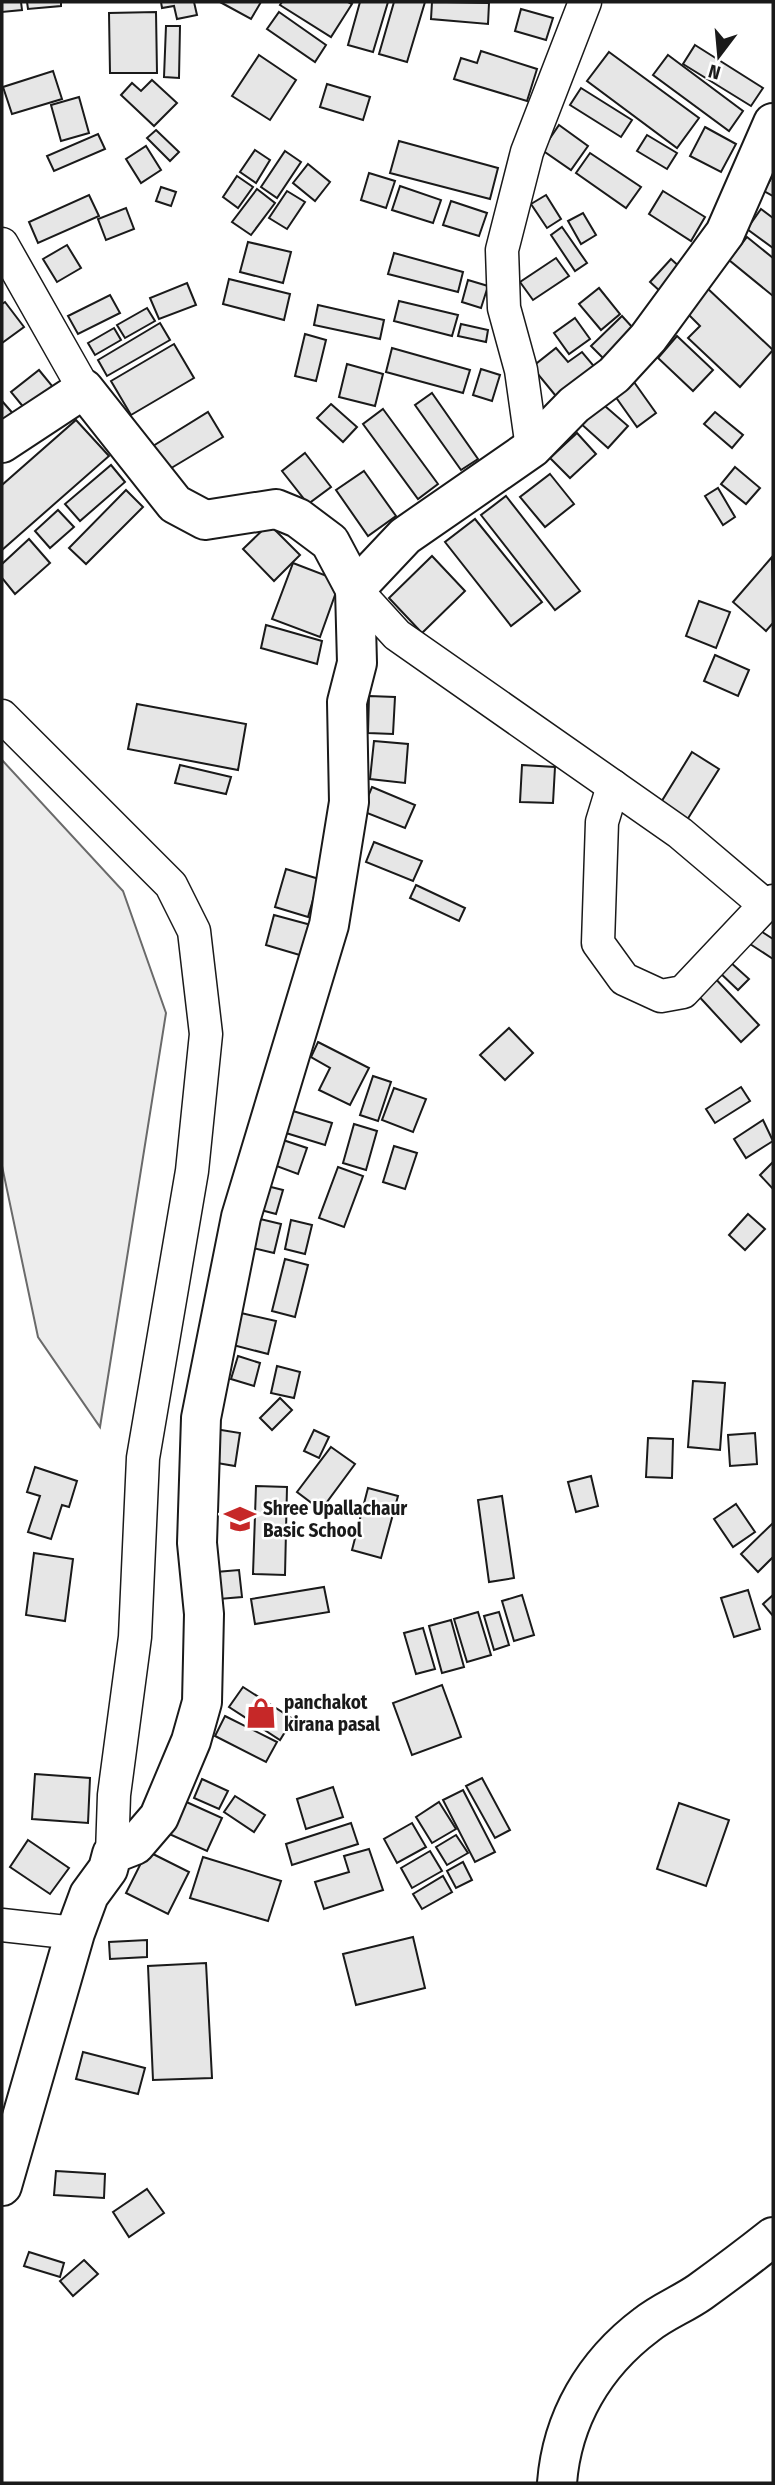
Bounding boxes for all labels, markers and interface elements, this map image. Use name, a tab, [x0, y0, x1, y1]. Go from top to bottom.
north arrow	[684, 21, 754, 91]
text: N	[706, 59, 723, 84]
place label: Shree Upallachaur Basic School	[263, 1497, 408, 1542]
school or university icon: Shree Upallachaur Basic School	[223, 1502, 257, 1536]
place label: panchakot kirana pasal	[284, 1691, 381, 1736]
shop icon: panchakot kirana pasal	[244, 1696, 278, 1730]

